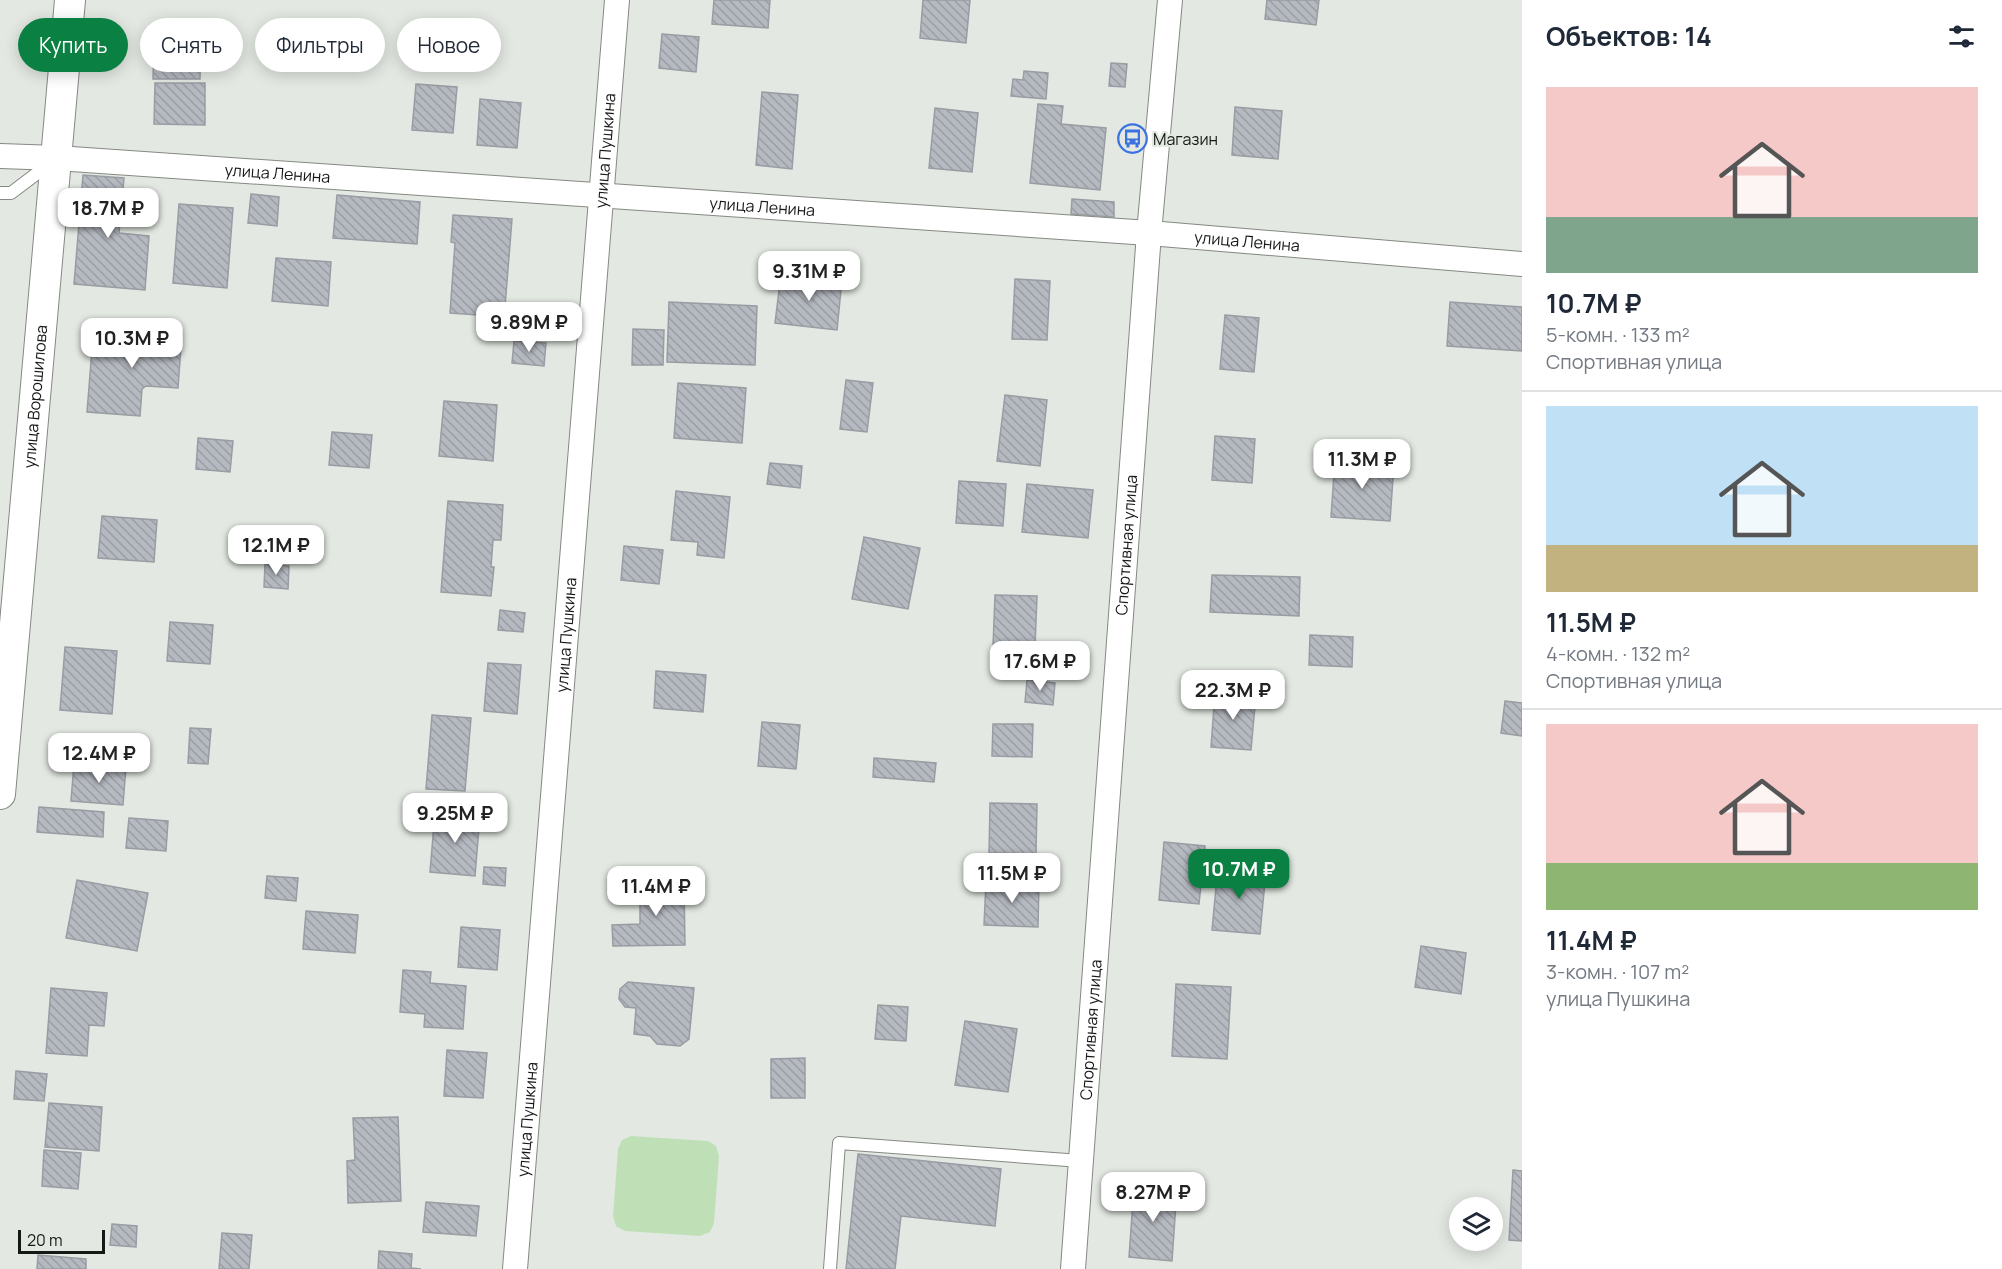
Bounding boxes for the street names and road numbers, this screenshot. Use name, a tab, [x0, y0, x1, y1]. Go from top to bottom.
street label: улица Пушкина	[589, 92, 620, 209]
street label: улица Ленина	[224, 159, 331, 188]
street label: улица Ленина	[709, 192, 816, 221]
street label: улица Ленина	[1193, 226, 1301, 256]
street label: улица Ворошилова	[18, 324, 52, 469]
street label: Спортивная улица	[1110, 474, 1142, 616]
street label: улица Пушкина	[550, 577, 582, 693]
street label: Спортивная улица	[1074, 959, 1107, 1101]
street label: улица Пушкина	[511, 1061, 543, 1178]

